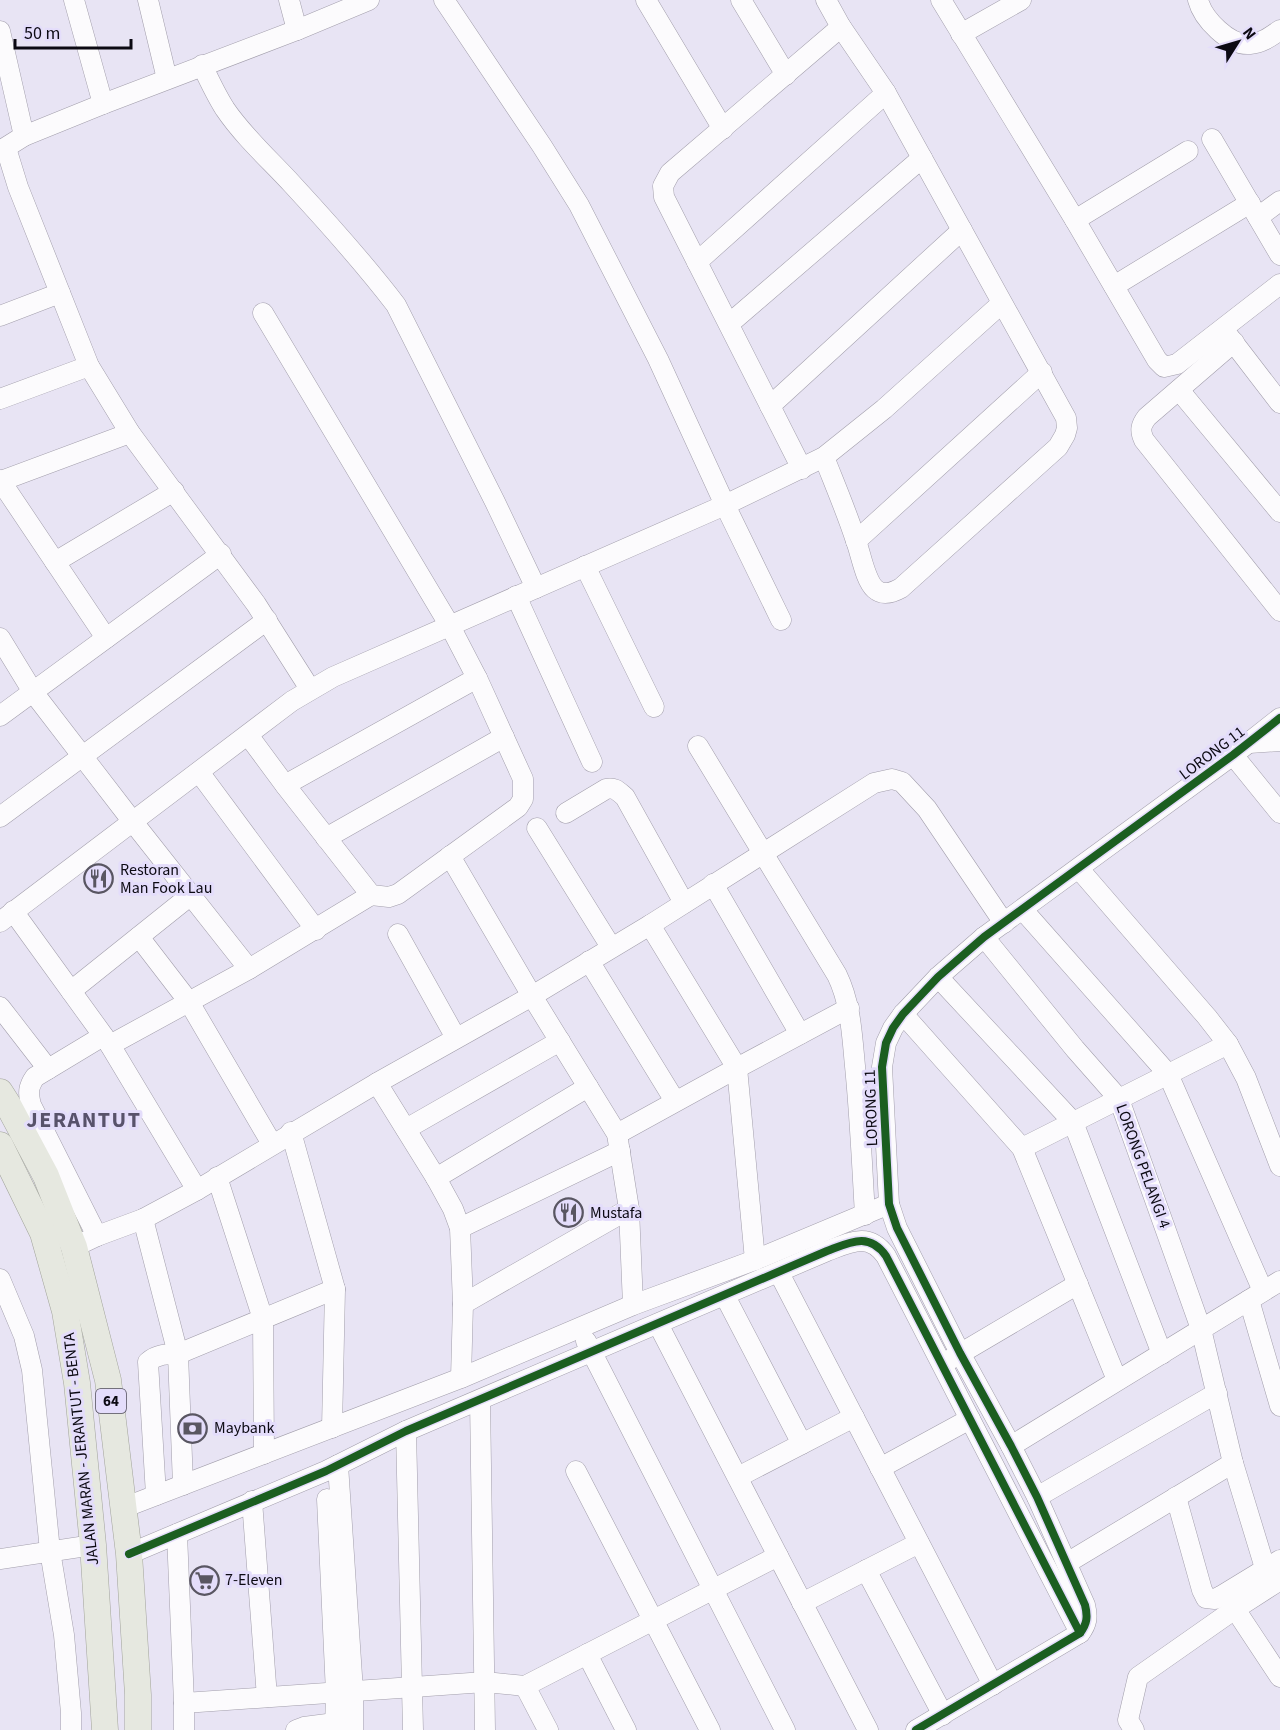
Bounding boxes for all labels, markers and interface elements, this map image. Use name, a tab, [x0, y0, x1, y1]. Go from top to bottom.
scale bar	[15, 12, 130, 50]
north arrow	[1208, 12, 1268, 72]
text: 50 m	[24, 21, 60, 46]
text: N	[1237, 23, 1261, 44]
street label: LORONG 11	[1175, 721, 1249, 785]
place label: Restoran Man Fook Lau	[120, 859, 212, 899]
restaurant icon: Restoran Man Fook Lau	[83, 863, 115, 895]
street label: LORONG 11	[859, 1069, 883, 1147]
street label: LORONG PELANGI 4	[1110, 1101, 1176, 1231]
district label: JERANTUT	[27, 1104, 141, 1136]
restaurant icon: Mustafa	[553, 1197, 585, 1229]
place label: Mustafa	[590, 1202, 642, 1224]
street label: JALAN MARAN - JERANTUT - BENTA	[58, 1331, 104, 1567]
road number: 64	[96, 1389, 126, 1413]
bank icon: Maybank	[177, 1412, 209, 1444]
place label: Maybank	[214, 1417, 275, 1439]
supermarket icon: 7-Eleven	[188, 1564, 220, 1596]
place label: 7-Eleven	[225, 1569, 283, 1591]

